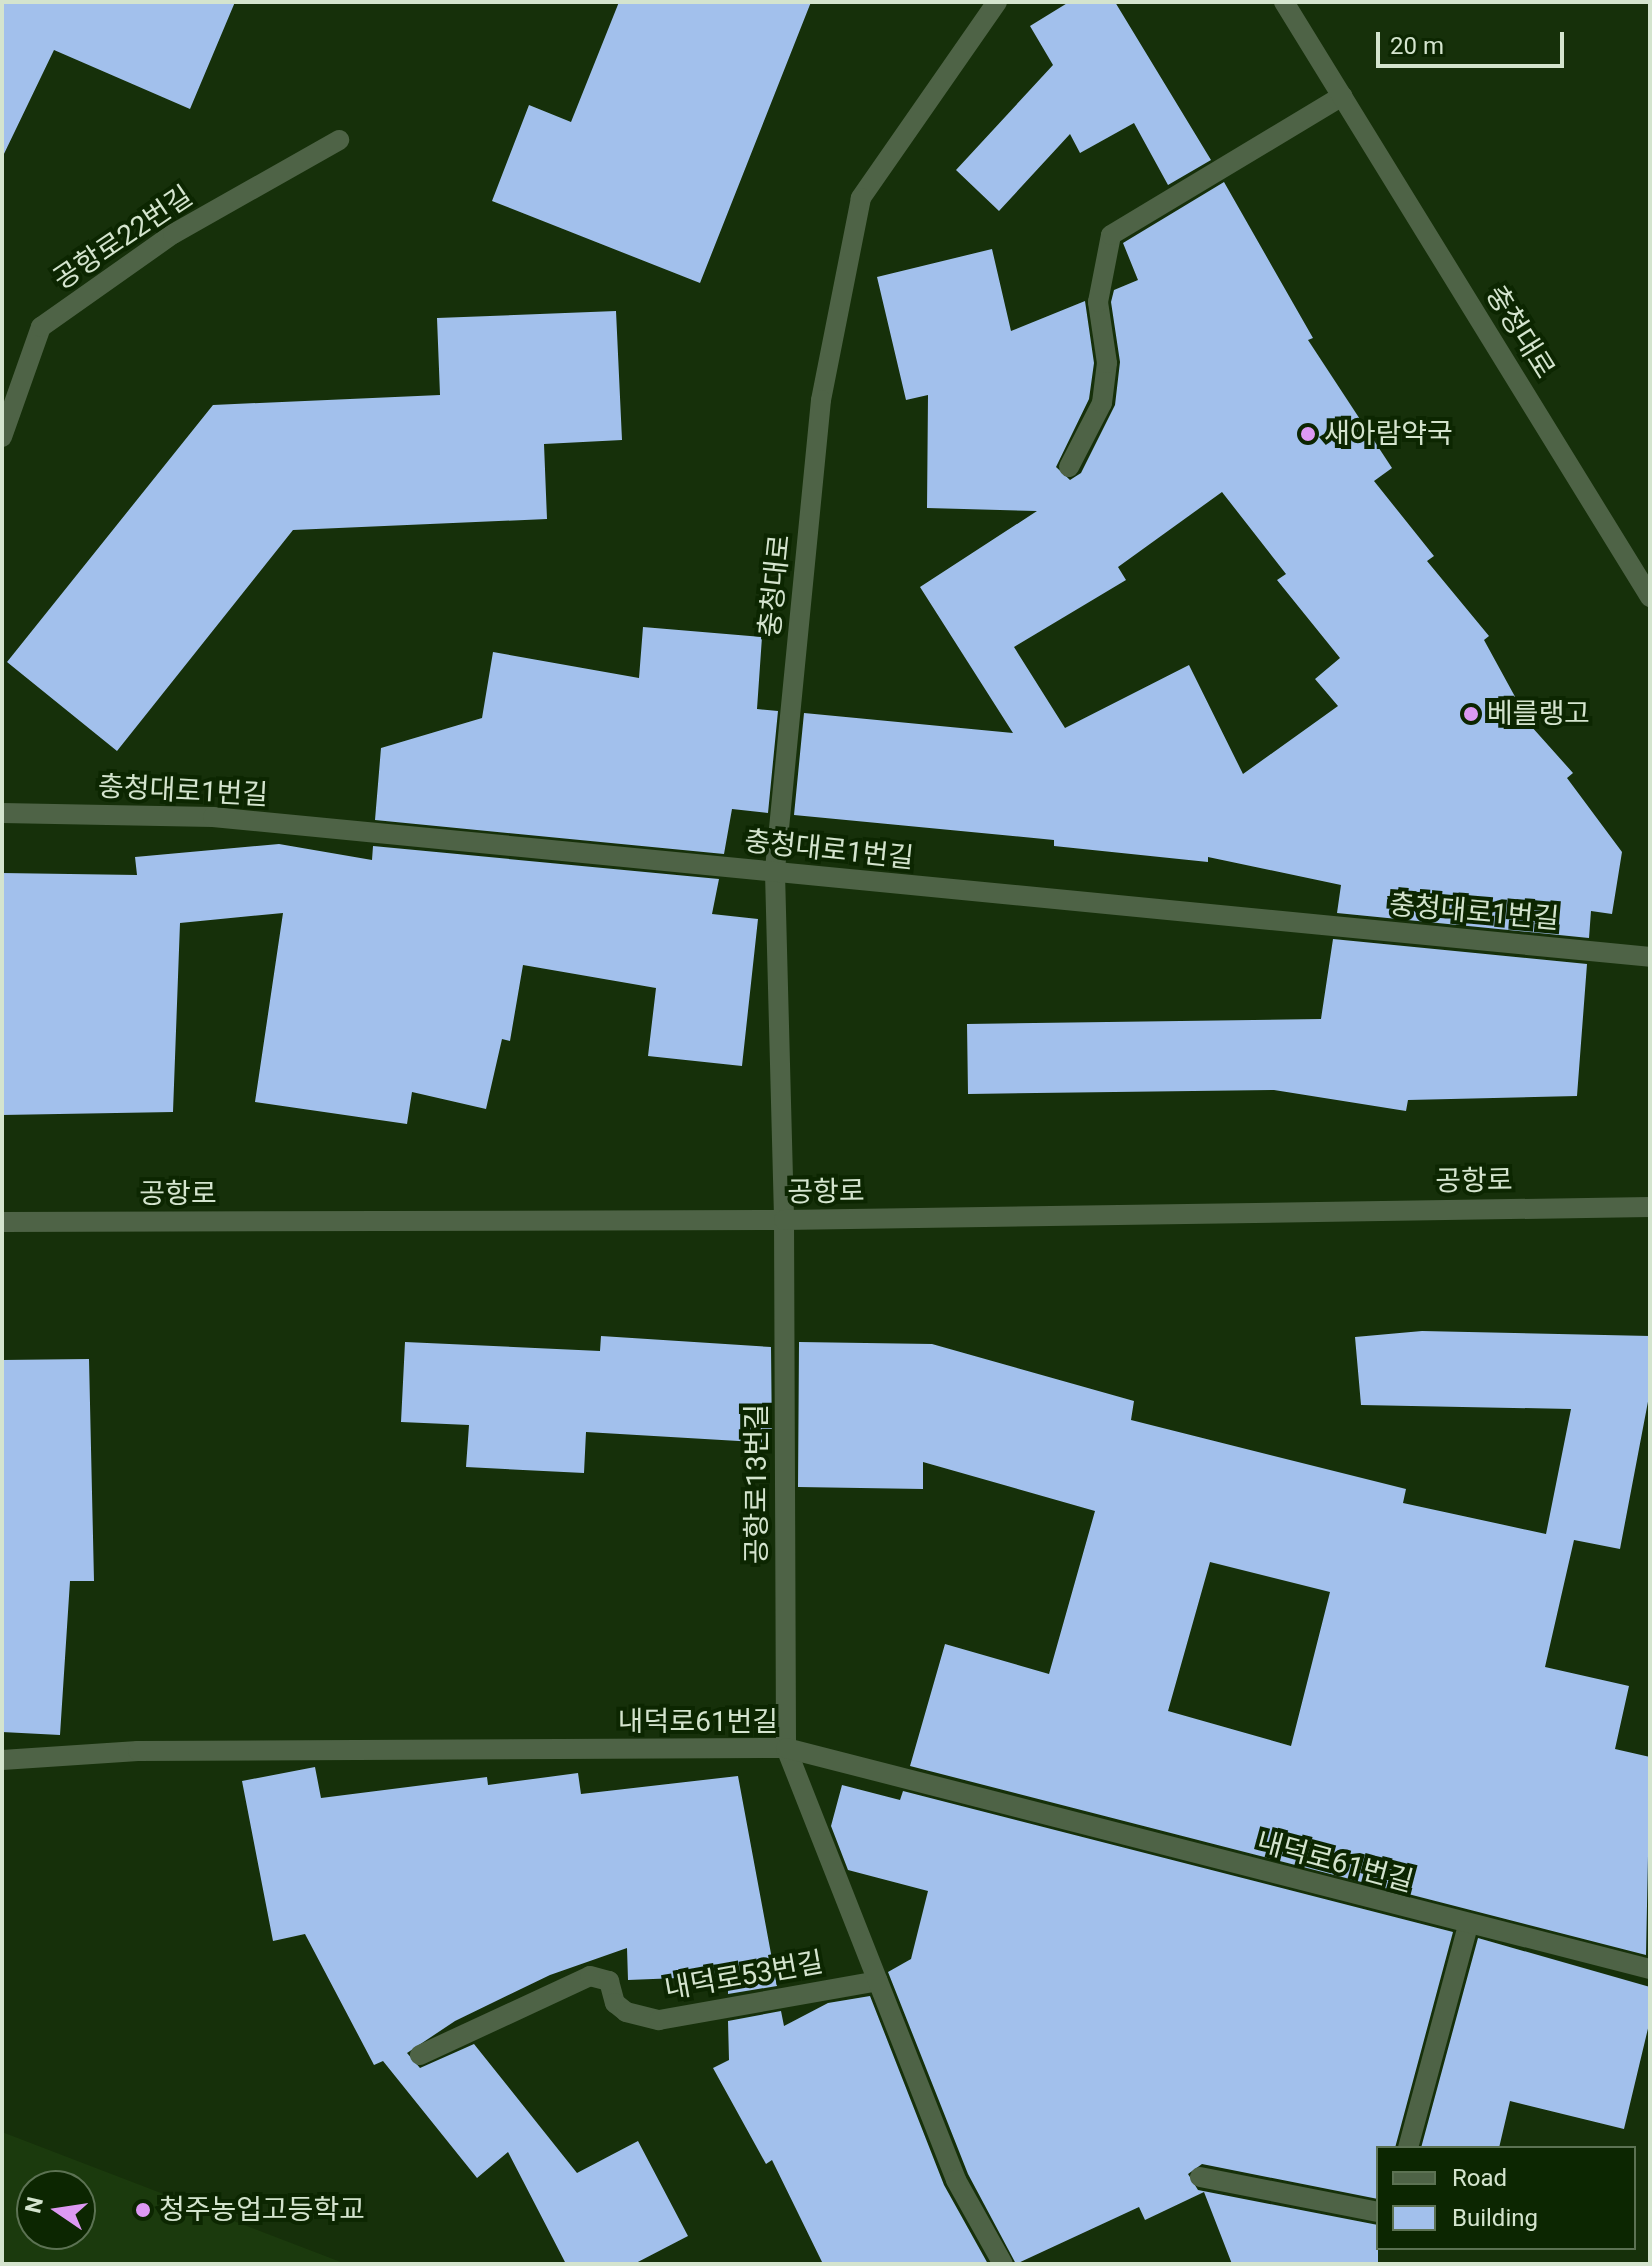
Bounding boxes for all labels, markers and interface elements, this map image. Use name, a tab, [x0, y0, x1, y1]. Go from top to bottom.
scale bar	[1380, 16, 1568, 66]
text: 20 m	[1390, 32, 1444, 60]
street label: 공항로22번길	[47, 179, 199, 297]
street label: 충청대로	[1478, 279, 1562, 385]
place label: 새아람약국	[1324, 417, 1453, 451]
marker: 새아람약국	[1299, 425, 1317, 443]
street label: 충청대로	[753, 533, 797, 639]
place label: 베를랭고	[1487, 697, 1590, 731]
marker: 베를랭고	[1462, 705, 1480, 723]
street label: 충청대로1번길	[97, 770, 269, 812]
street label: 충청대로1번길	[743, 824, 915, 876]
street label: 충청대로1번길	[1388, 888, 1560, 936]
street label: 공항로	[1435, 1164, 1513, 1198]
street label: 공항로	[787, 1175, 865, 1209]
street label: 공항로	[139, 1177, 217, 1211]
street label: 공항로13번길	[740, 1404, 774, 1564]
street label: 내덕로61번길	[618, 1705, 778, 1739]
street label: 내덕로61번길	[1253, 1825, 1417, 1899]
street label: 내덕로53번길	[662, 1946, 826, 2006]
legend	[1376, 2146, 1636, 2250]
text: Road	[1452, 2164, 1507, 2192]
north arrow	[16, 2170, 96, 2250]
place label: 청주농업고등학교	[159, 2193, 365, 2227]
text: N	[20, 2195, 48, 2215]
marker: 청주농업고등학교	[134, 2201, 152, 2219]
text: Building	[1452, 2204, 1538, 2232]

